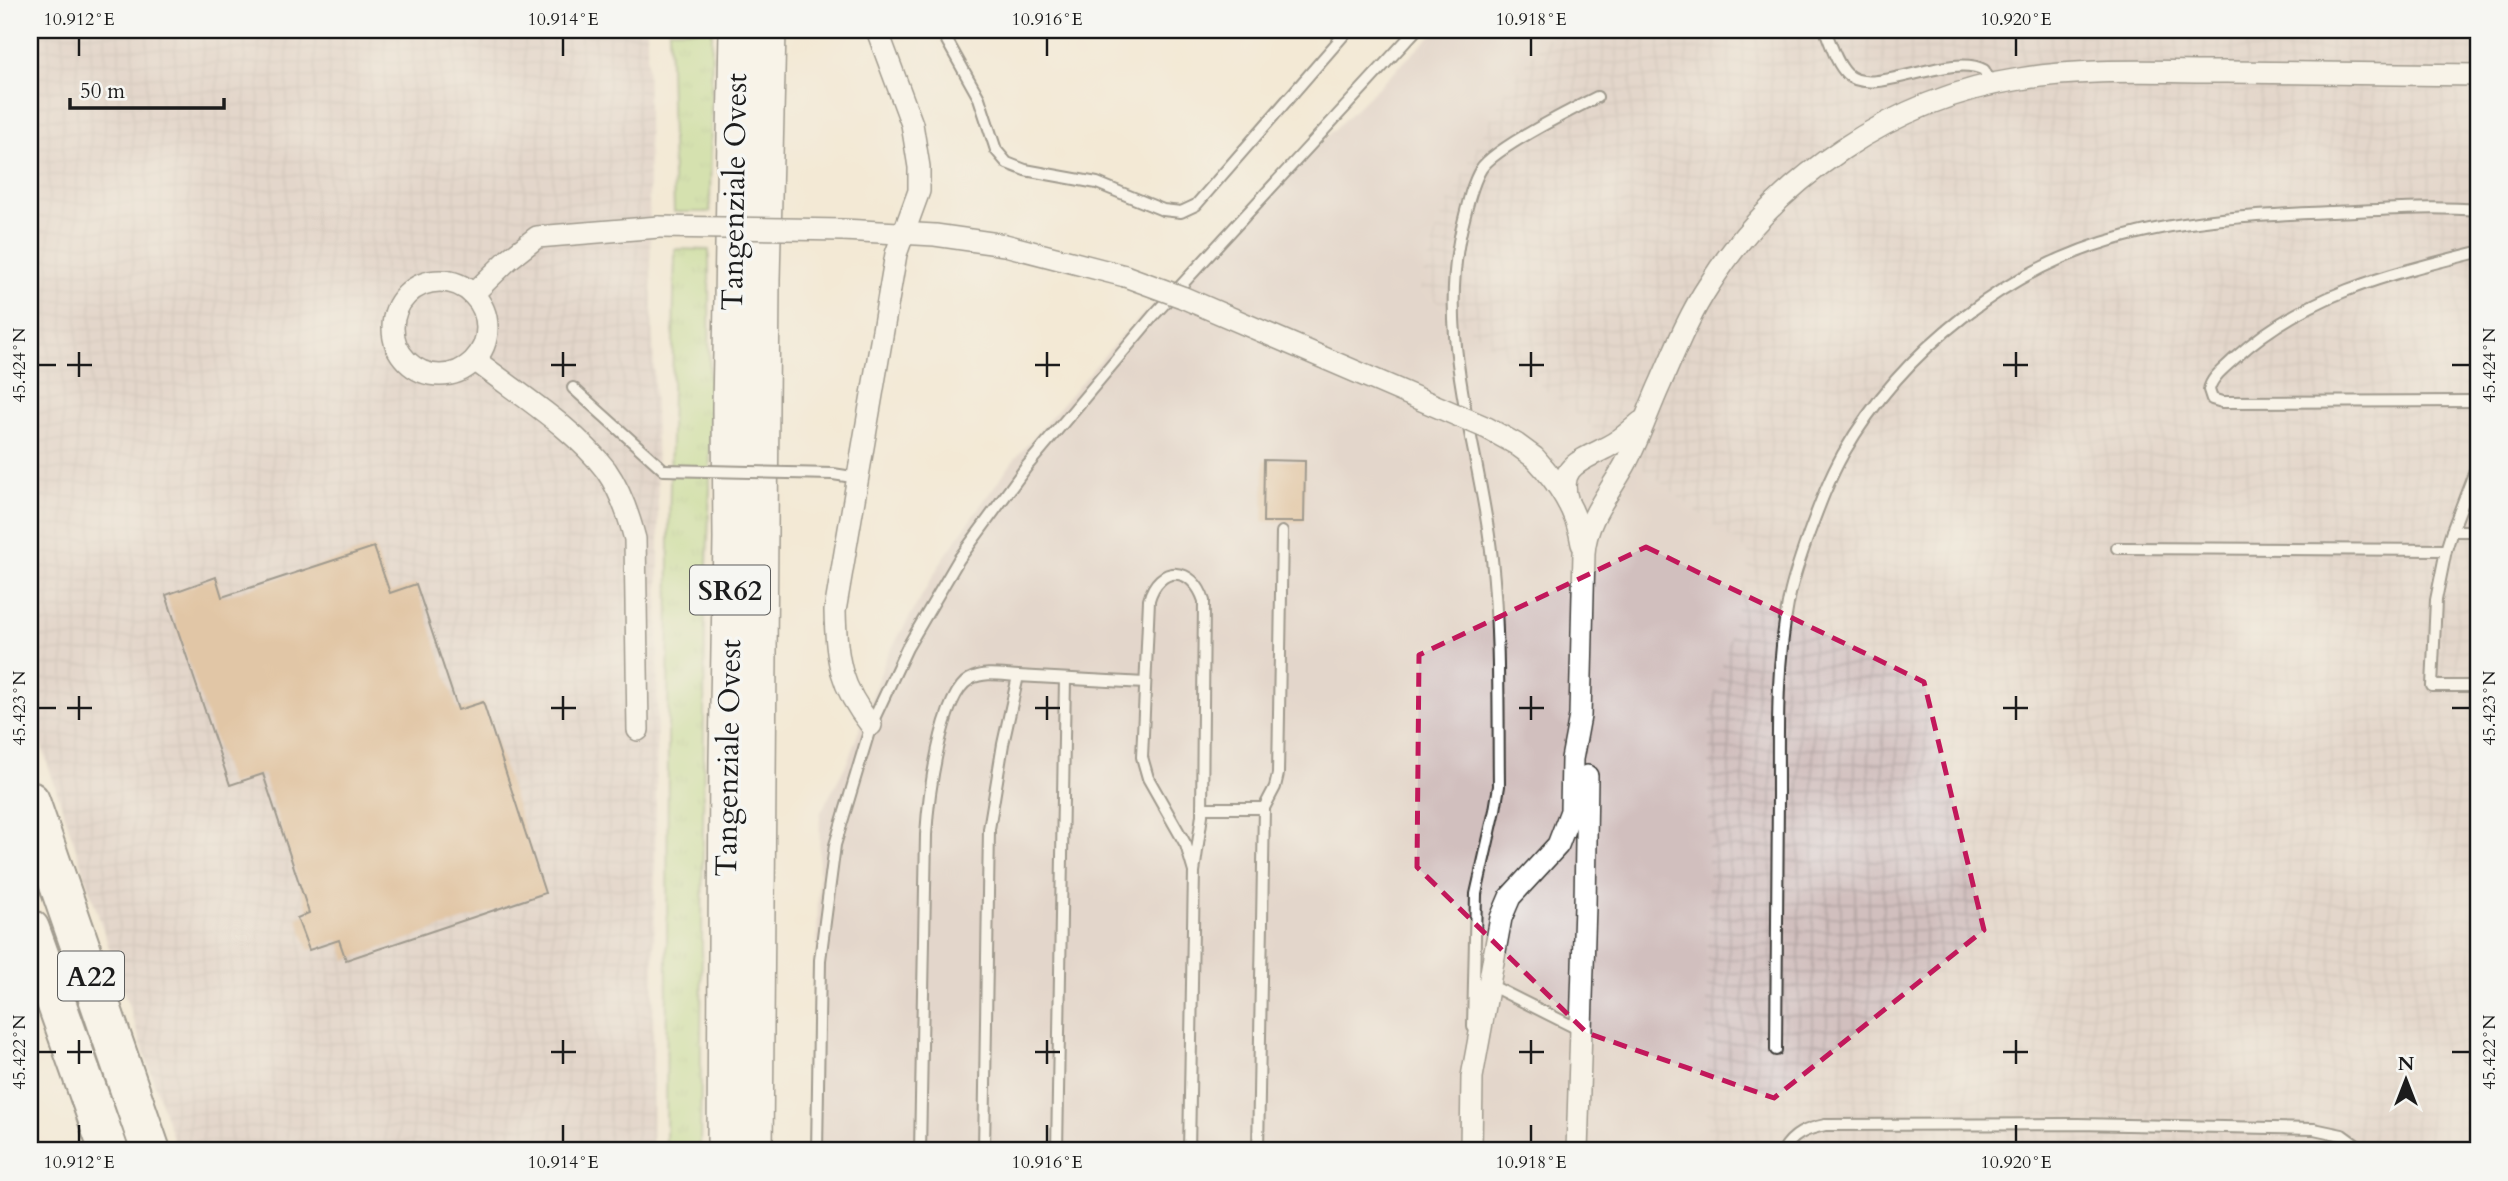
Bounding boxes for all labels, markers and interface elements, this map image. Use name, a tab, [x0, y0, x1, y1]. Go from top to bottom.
text: 10.912°E	[44, 7, 115, 32]
text: 10.914°E	[528, 7, 599, 32]
text: 10.916°E	[1012, 7, 1083, 32]
text: 10.918°E	[1496, 7, 1567, 32]
text: 10.920°E	[1981, 7, 2052, 32]
scale bar	[70, 66, 224, 110]
street label: Tangenziale Ovest	[712, 72, 757, 311]
text: 50 m	[80, 77, 125, 106]
text: 45.424°N	[7, 327, 32, 403]
text: 45.424°N	[2477, 327, 2502, 403]
road number: SR62	[690, 566, 770, 614]
street label: Tangenziale Ovest	[706, 638, 751, 877]
text: 45.423°N	[7, 670, 32, 746]
text: 45.423°N	[2477, 670, 2502, 746]
road number: A22	[58, 951, 124, 1000]
text: 45.422°N	[7, 1014, 32, 1090]
text: 45.422°N	[2477, 1014, 2502, 1090]
north arrow	[2372, 1044, 2442, 1114]
text: N	[2398, 1051, 2415, 1077]
text: 10.912°E	[44, 1150, 115, 1175]
text: 10.914°E	[528, 1150, 599, 1175]
text: 10.916°E	[1012, 1150, 1083, 1175]
text: 10.918°E	[1496, 1150, 1567, 1175]
text: 10.920°E	[1981, 1150, 2052, 1175]

